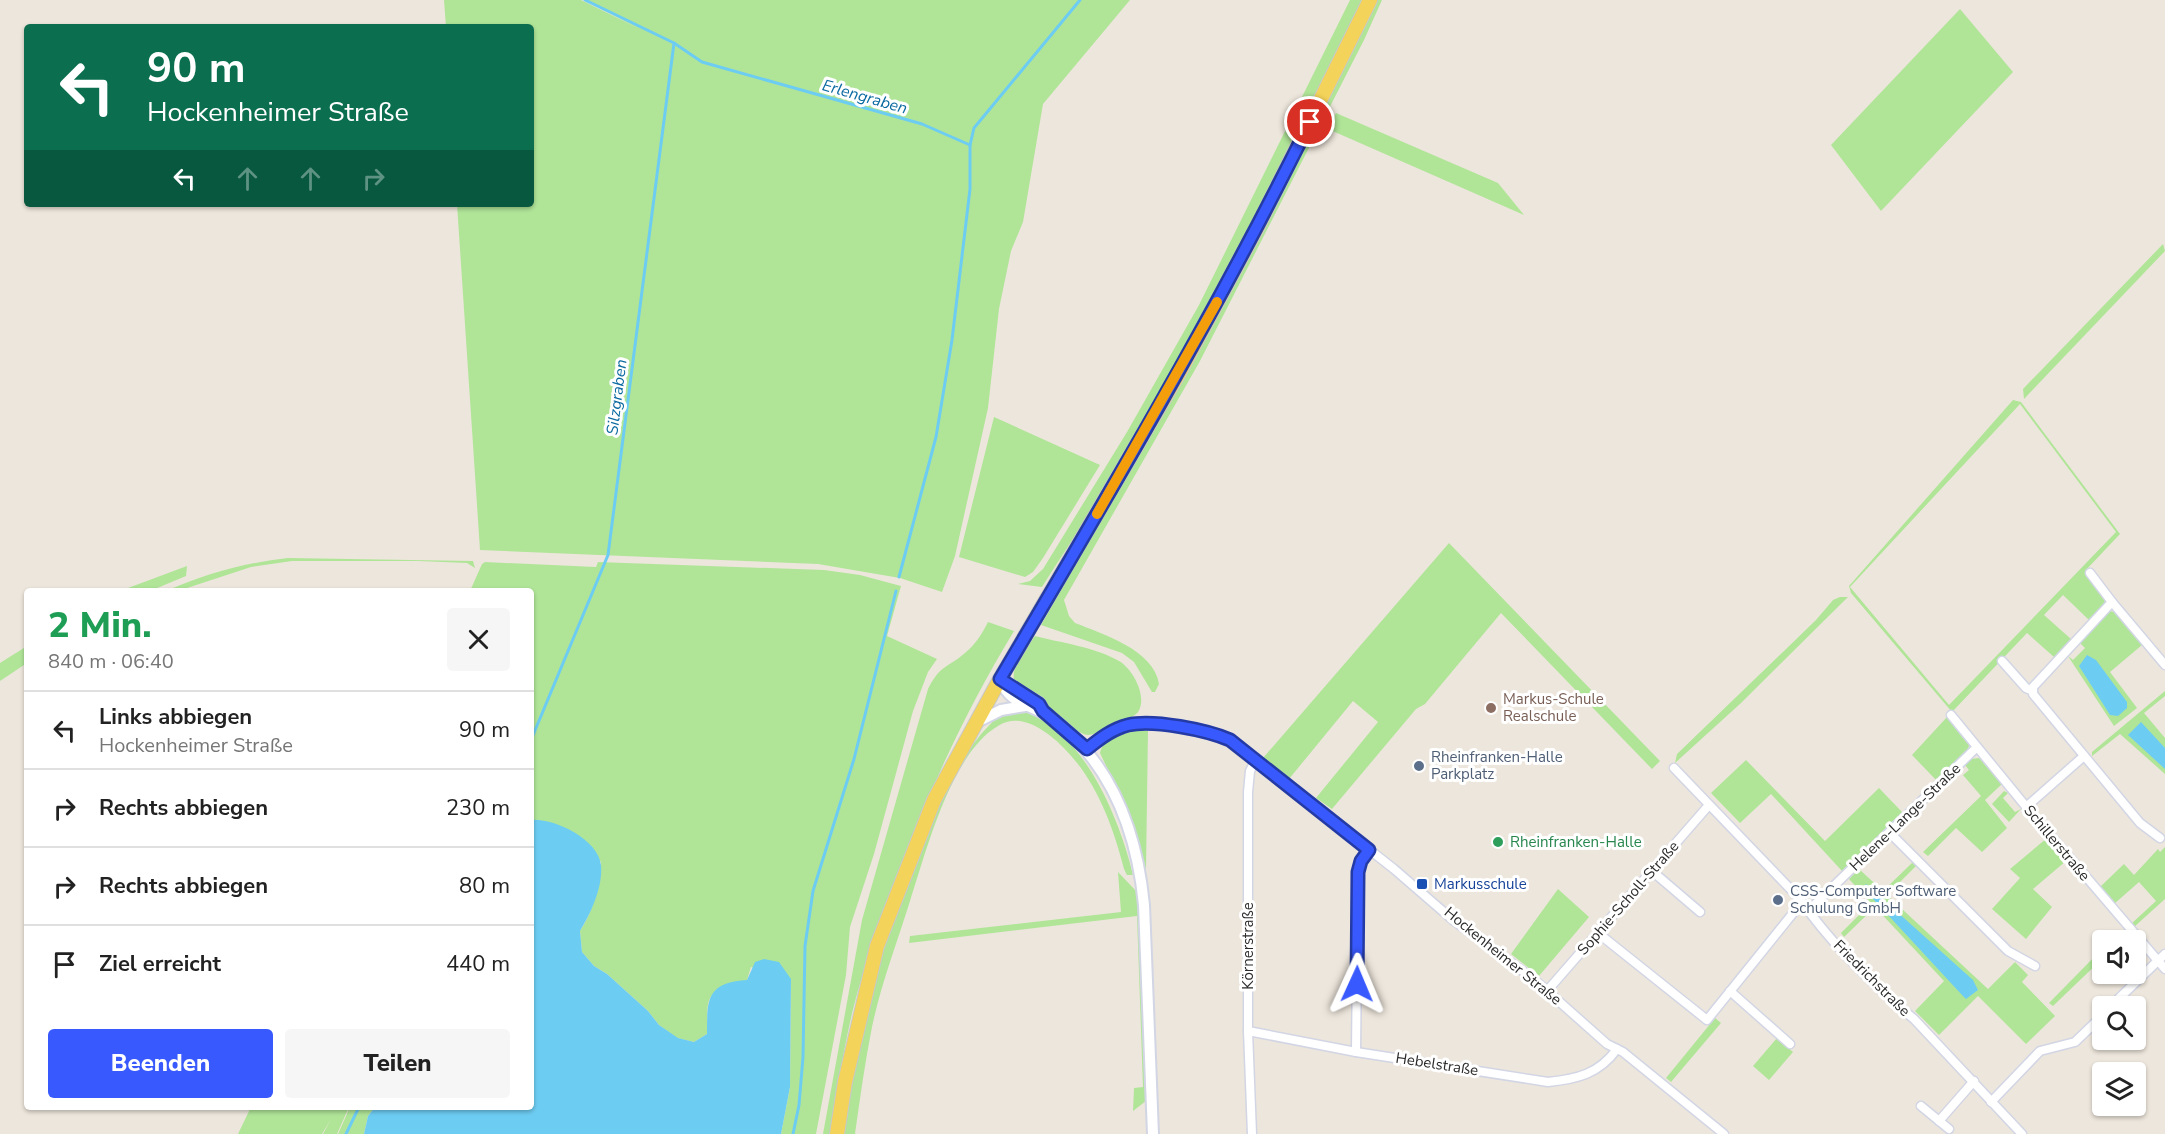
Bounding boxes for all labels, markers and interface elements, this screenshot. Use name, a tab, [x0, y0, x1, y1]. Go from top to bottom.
text: 90 m	[147, 40, 246, 97]
icon: left	[48, 48, 126, 126]
water label: Erlengraben	[820, 74, 910, 120]
text: Hockenheimer Straße	[147, 94, 409, 131]
pin	[1284, 96, 1335, 147]
icon: arrive	[1293, 105, 1326, 138]
icon: left	[168, 162, 201, 195]
icon: ahead	[231, 162, 264, 195]
icon: ahead	[294, 162, 327, 195]
icon: right	[357, 162, 390, 195]
water label: Silzgraben	[601, 358, 633, 436]
text: 2 Min.	[48, 601, 152, 650]
button: close	[447, 608, 510, 671]
text: 840 m · 06:40	[48, 648, 174, 675]
place label: Markus-Schule Realschule	[1503, 689, 1604, 726]
marker: Markus-Schule Realschule	[1484, 701, 1498, 715]
text: Links abbiegen	[99, 702, 252, 732]
icon: left	[48, 714, 81, 747]
text: 90 m	[459, 715, 510, 745]
text: Hockenheimer Straße	[99, 732, 293, 759]
place label: Rheinfranken-Halle Parkplatz	[1431, 747, 1563, 784]
marker: Rheinfranken-Halle Parkplatz	[1412, 759, 1426, 773]
street label: Helene-Lange-Straße	[1845, 759, 1965, 875]
icon: right	[48, 792, 81, 825]
text: Rechts abbiegen	[99, 793, 268, 823]
text: 230 m	[446, 793, 510, 823]
street label: Schillerstraße	[2019, 801, 2095, 885]
place label: Rheinfranken-Halle	[1510, 832, 1642, 852]
marker: Rheinfranken-Halle	[1491, 835, 1505, 849]
street label: Sophie-Scholl-Straße	[1573, 837, 1683, 959]
icon: right	[48, 870, 81, 903]
text: Rechts abbiegen	[99, 871, 268, 901]
text: 80 m	[459, 871, 510, 901]
place label: Markusschule	[1434, 874, 1527, 894]
marker: Markusschule	[1415, 877, 1429, 891]
place label: CSS-Computer Software Schulung GmbH	[1790, 881, 1956, 918]
marker: CSS-Computer Software Schulung GmbH	[1771, 893, 1785, 907]
street label: Körnerstraße	[1238, 902, 1258, 990]
street label: Hockenheimer Straße	[1440, 902, 1566, 1010]
map controls	[2092, 930, 2146, 1116]
button: sound	[2092, 930, 2146, 984]
street label: Friedrichstraße	[1829, 935, 1915, 1021]
icon: arrive	[48, 948, 81, 981]
text: Ziel erreicht	[99, 949, 221, 979]
text: 440 m	[446, 949, 510, 979]
position arrow	[1325, 952, 1389, 1016]
button: search	[2092, 996, 2146, 1050]
button: Beenden	[48, 1029, 273, 1098]
button: Teilen	[285, 1029, 510, 1098]
street label: Hebelstraße	[1394, 1048, 1480, 1080]
button: layers	[2092, 1062, 2146, 1116]

